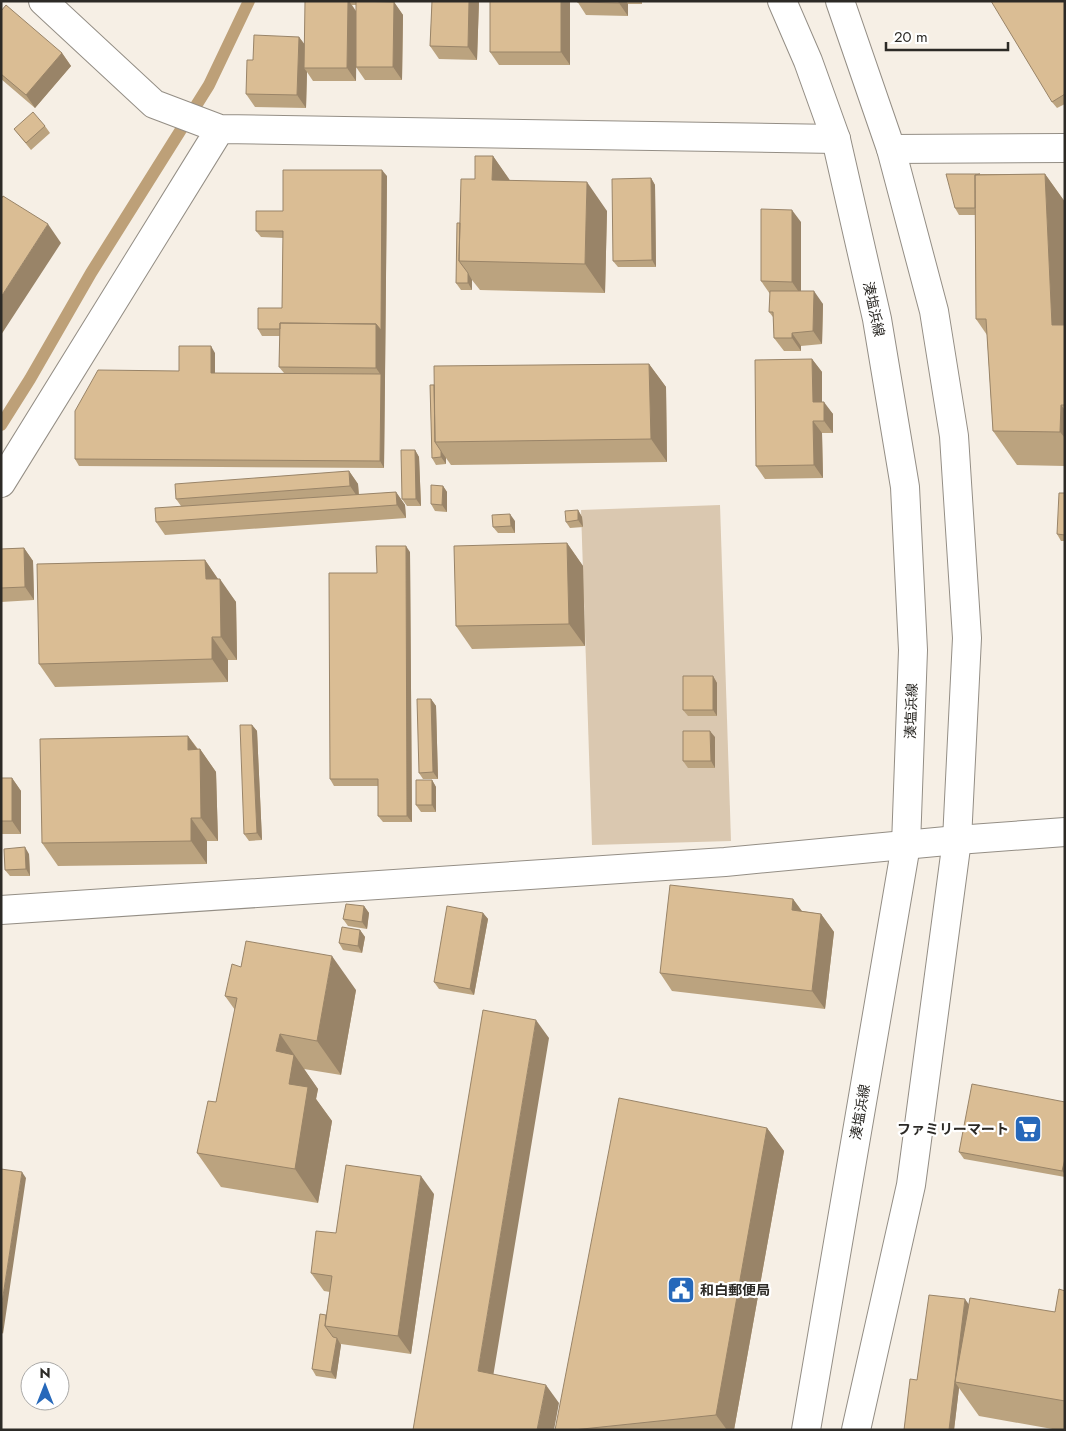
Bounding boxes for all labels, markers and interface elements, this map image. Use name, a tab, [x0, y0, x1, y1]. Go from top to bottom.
scale bar	[886, 20, 1008, 52]
text: 20 m	[894, 26, 928, 48]
street label: 湊塩浜線	[858, 280, 890, 338]
street label: 湊塩浜線	[900, 683, 922, 739]
street label: 湊塩浜線	[845, 1083, 875, 1141]
supermarket icon: ファミリーマート	[1013, 1114, 1043, 1144]
place label: ファミリーマート	[897, 1119, 1009, 1139]
public building icon: 和白郵便局	[666, 1275, 696, 1305]
place label: 和白郵便局	[700, 1280, 770, 1300]
north arrow	[20, 1361, 70, 1411]
text: N	[39, 1363, 51, 1383]

